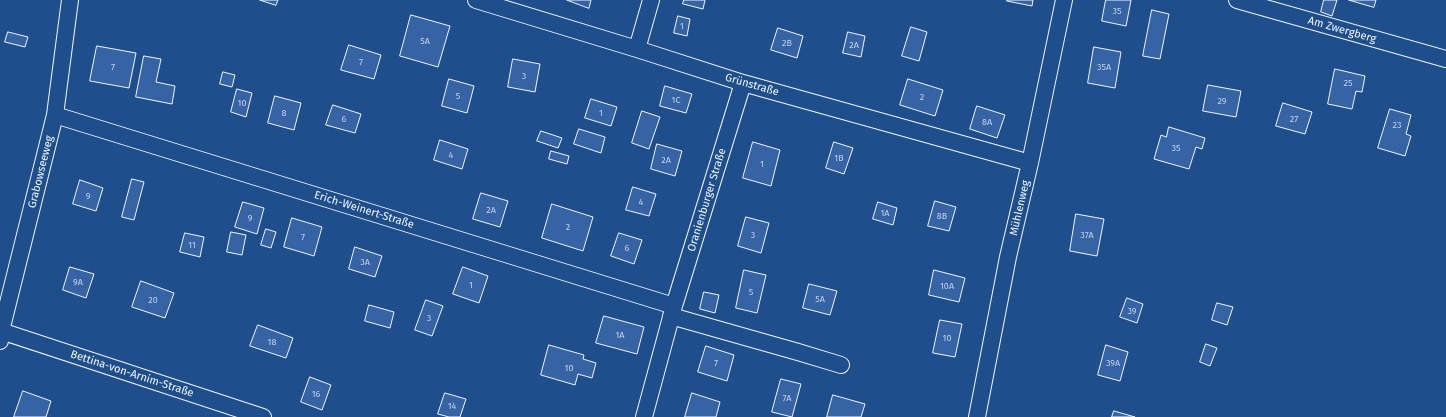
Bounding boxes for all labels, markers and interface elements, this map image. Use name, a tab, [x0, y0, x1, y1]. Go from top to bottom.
house number: 35	[1113, 6, 1121, 16]
street label: Am Zwergberg	[1306, 14, 1378, 46]
house number: 1	[680, 21, 684, 31]
house number: 5A	[420, 36, 430, 46]
house number: 2B	[782, 38, 792, 48]
house number: 2A	[849, 40, 859, 50]
house number: 7	[359, 57, 363, 67]
house number: 7	[111, 62, 115, 72]
house number: 35A	[1097, 62, 1111, 72]
house number: 3	[522, 71, 526, 81]
street label: Grünstraße	[724, 71, 780, 99]
house number: 25	[1344, 78, 1352, 88]
house number: 5	[456, 91, 460, 101]
house number: 2	[920, 92, 924, 102]
house number: 1C	[672, 95, 680, 105]
house number: 29	[1217, 96, 1227, 106]
house number: 10	[238, 98, 246, 108]
house number: 8	[282, 108, 286, 118]
house number: 1	[599, 108, 603, 118]
house number: 6	[342, 114, 346, 124]
house number: 27	[1290, 114, 1298, 124]
house number: 8A	[982, 117, 992, 127]
house number: 23	[1393, 120, 1401, 130]
street label: Grabowseeweg	[26, 134, 56, 210]
house number: 35	[1172, 143, 1180, 153]
street label: Oranienburger Straße	[685, 147, 729, 253]
house number: 4	[449, 150, 453, 160]
house number: 1B	[834, 153, 844, 163]
house number: 2A	[661, 155, 671, 165]
house number: 1	[760, 159, 764, 169]
street label: Mühlenweg	[1007, 179, 1033, 237]
street label: Erich-Weinert-Straße	[312, 189, 416, 231]
house number: 9	[86, 191, 90, 201]
house number: 4	[639, 197, 643, 207]
house number: 2A	[486, 205, 496, 215]
house number: 1A	[880, 208, 890, 218]
house number: 8B	[937, 211, 947, 221]
house number: 9	[248, 213, 252, 223]
house number: 2	[566, 222, 570, 232]
house number: 3	[751, 230, 755, 240]
house number: 37A	[1080, 230, 1094, 240]
house number: 7	[301, 232, 305, 242]
house number: 11	[188, 240, 196, 250]
house number: 6	[625, 243, 629, 253]
house number: 3A	[360, 257, 370, 267]
house number: 9A	[73, 277, 83, 287]
house number: 1	[469, 280, 473, 290]
house number: 10A	[940, 281, 954, 291]
house number: 5	[749, 287, 753, 297]
house number: 5A	[815, 294, 825, 304]
house number: 20	[148, 295, 158, 305]
house number: 39	[1127, 306, 1137, 316]
house number: 3	[427, 313, 431, 323]
house number: 1A	[615, 330, 625, 340]
house number: 10	[943, 333, 951, 343]
house number: 18	[268, 337, 276, 347]
street label: Bettina-von-Arnim-Straße	[69, 348, 195, 400]
house number: 7	[714, 358, 718, 368]
house number: 39A	[1106, 358, 1120, 368]
house number: 10	[565, 363, 573, 373]
house number: 16	[312, 389, 320, 399]
house number: 7A	[783, 393, 791, 403]
house number: 14	[448, 401, 456, 411]

